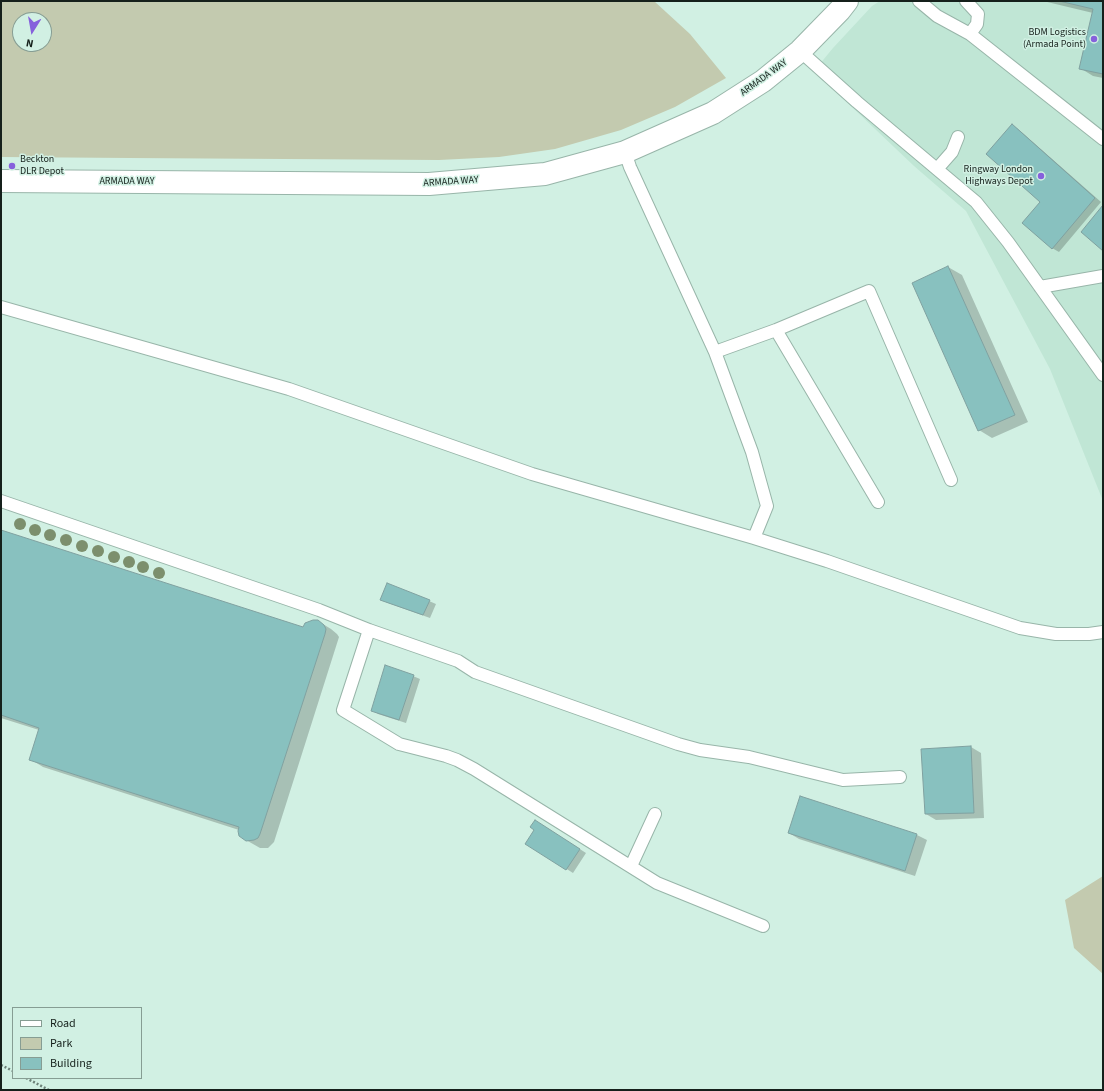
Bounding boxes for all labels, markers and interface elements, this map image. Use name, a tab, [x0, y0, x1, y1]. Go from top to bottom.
north arrow	[12, 12, 52, 52]
place label: BDM Logistics (Armada Point)	[1023, 27, 1086, 50]
marker: BDM Logistics (Armada Point)	[1089, 34, 1099, 44]
text: N	[25, 35, 35, 51]
street label: ARMADA WAY	[738, 57, 790, 99]
place label: Beckton DLR Depot	[20, 154, 64, 178]
marker: Beckton DLR Depot	[7, 161, 17, 171]
place label: Ringway London Highways Depot	[964, 164, 1033, 188]
marker: Ringway London Highways Depot	[1036, 171, 1046, 181]
street label: ARMADA WAY	[423, 174, 479, 190]
street label: ARMADA WAY	[99, 176, 155, 188]
legend	[12, 1007, 142, 1079]
text: Road	[50, 1015, 76, 1032]
text: Park	[50, 1035, 72, 1052]
text: Building	[50, 1055, 92, 1072]

